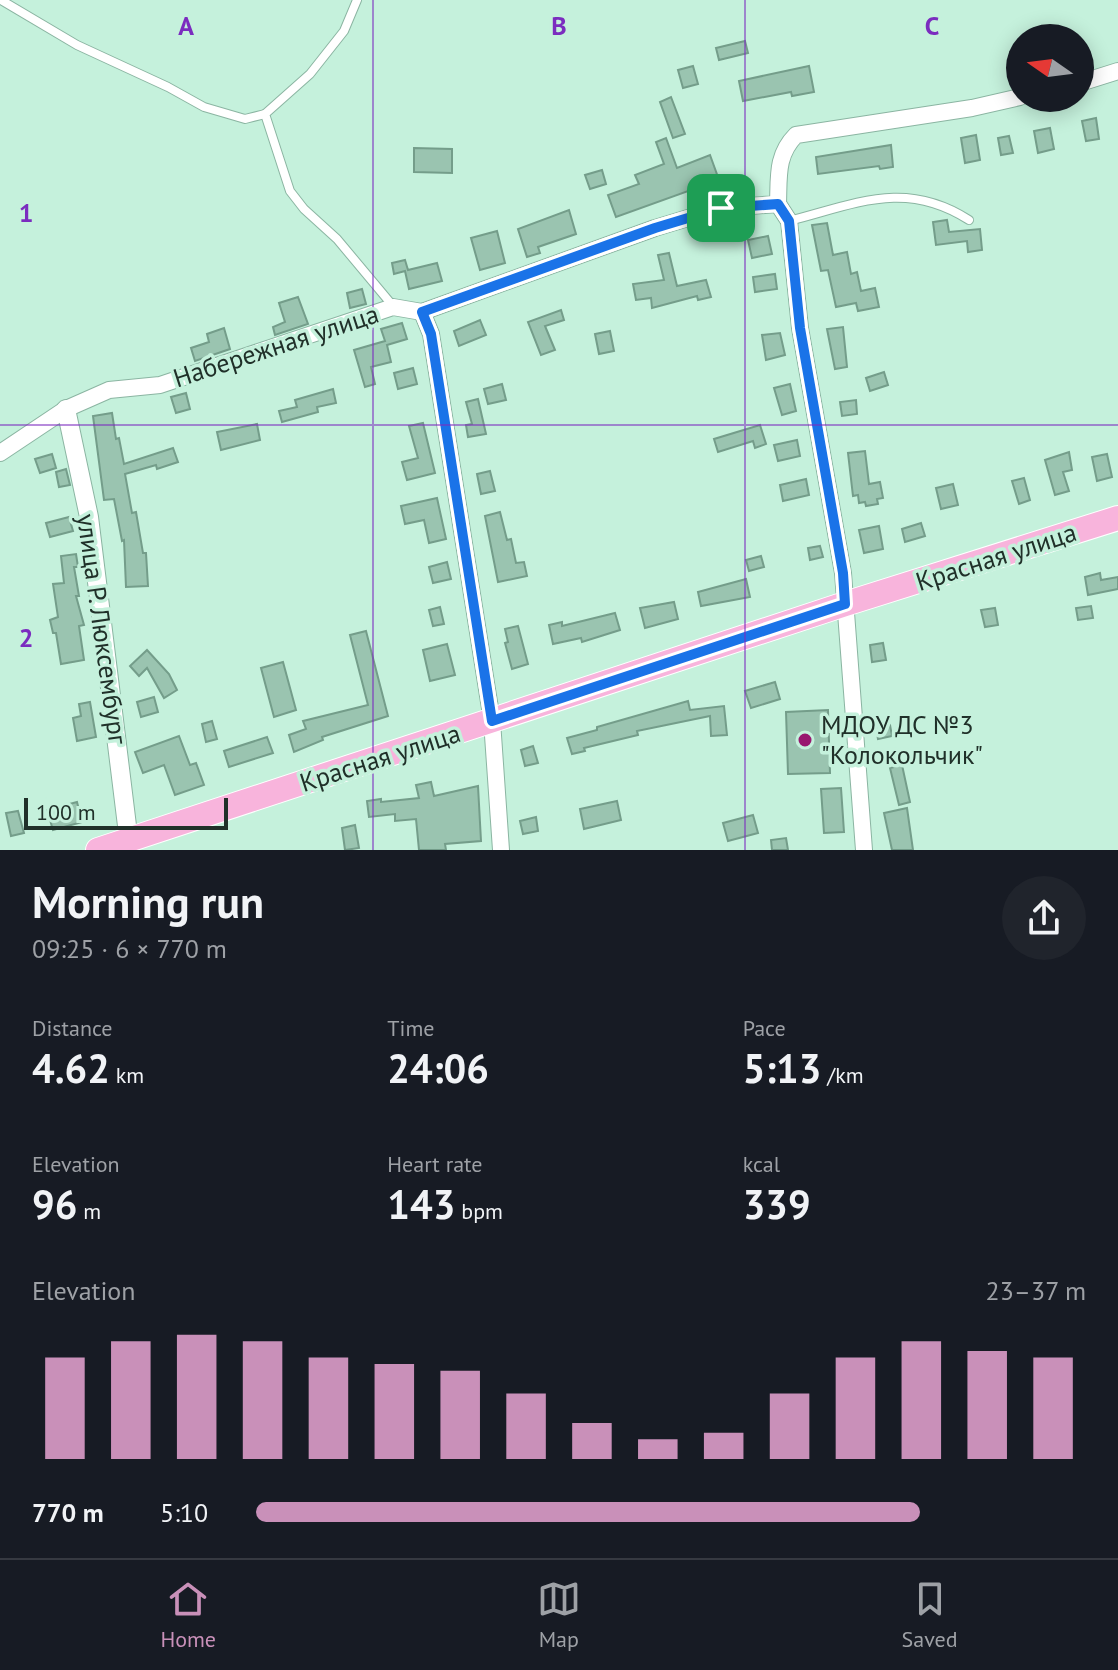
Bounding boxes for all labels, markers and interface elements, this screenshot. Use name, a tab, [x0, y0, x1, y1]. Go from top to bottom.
text: A	[178, 9, 194, 42]
text: B	[551, 9, 567, 42]
text: C	[925, 9, 939, 42]
north arrow	[1006, 24, 1094, 112]
map controls	[1006, 24, 1094, 112]
pin	[687, 174, 755, 242]
icon: arrive	[699, 186, 743, 230]
text: 1	[19, 196, 33, 229]
street label: Набережная улица	[169, 297, 383, 394]
street label: улица Р. Люксембург	[70, 512, 135, 747]
street label: Красная улица	[911, 515, 1080, 598]
text: 2	[19, 621, 33, 654]
place label: МДОУ ДС №3 "Колокольчик"	[821, 708, 983, 771]
street label: Красная улица	[295, 716, 464, 799]
marker: МДОУ ДС №3 "Колокольчик"	[796, 731, 814, 749]
scale bar	[24, 794, 228, 830]
text: 100 m	[36, 798, 96, 826]
text: Morning run	[32, 873, 264, 930]
button: share	[1002, 876, 1086, 960]
text: 09:25 · 6 × 770 m	[32, 932, 227, 965]
text: Distance	[32, 1014, 113, 1042]
text: Time	[387, 1014, 434, 1042]
text: Pace	[743, 1014, 786, 1042]
text: 4.62	[32, 1042, 110, 1094]
text: 24:06	[387, 1042, 489, 1094]
text: 5:13	[743, 1042, 821, 1094]
text: km	[110, 1061, 144, 1089]
text: /km	[821, 1061, 864, 1089]
text: Elevation	[32, 1150, 120, 1178]
text: Heart rate	[387, 1150, 482, 1178]
text: kcal	[743, 1150, 780, 1178]
text: 96	[32, 1178, 77, 1230]
text: 143	[387, 1178, 455, 1230]
text: 339	[743, 1178, 811, 1230]
text: m	[77, 1197, 101, 1225]
text: bpm	[455, 1197, 503, 1225]
text: Elevation	[32, 1274, 136, 1307]
text: 23–37 m	[986, 1274, 1086, 1307]
text: 770 m	[32, 1496, 104, 1529]
text: 5:10	[160, 1496, 208, 1529]
tab: Home	[160, 1577, 216, 1653]
tab: Map	[537, 1577, 581, 1653]
tab: Saved	[902, 1577, 958, 1653]

